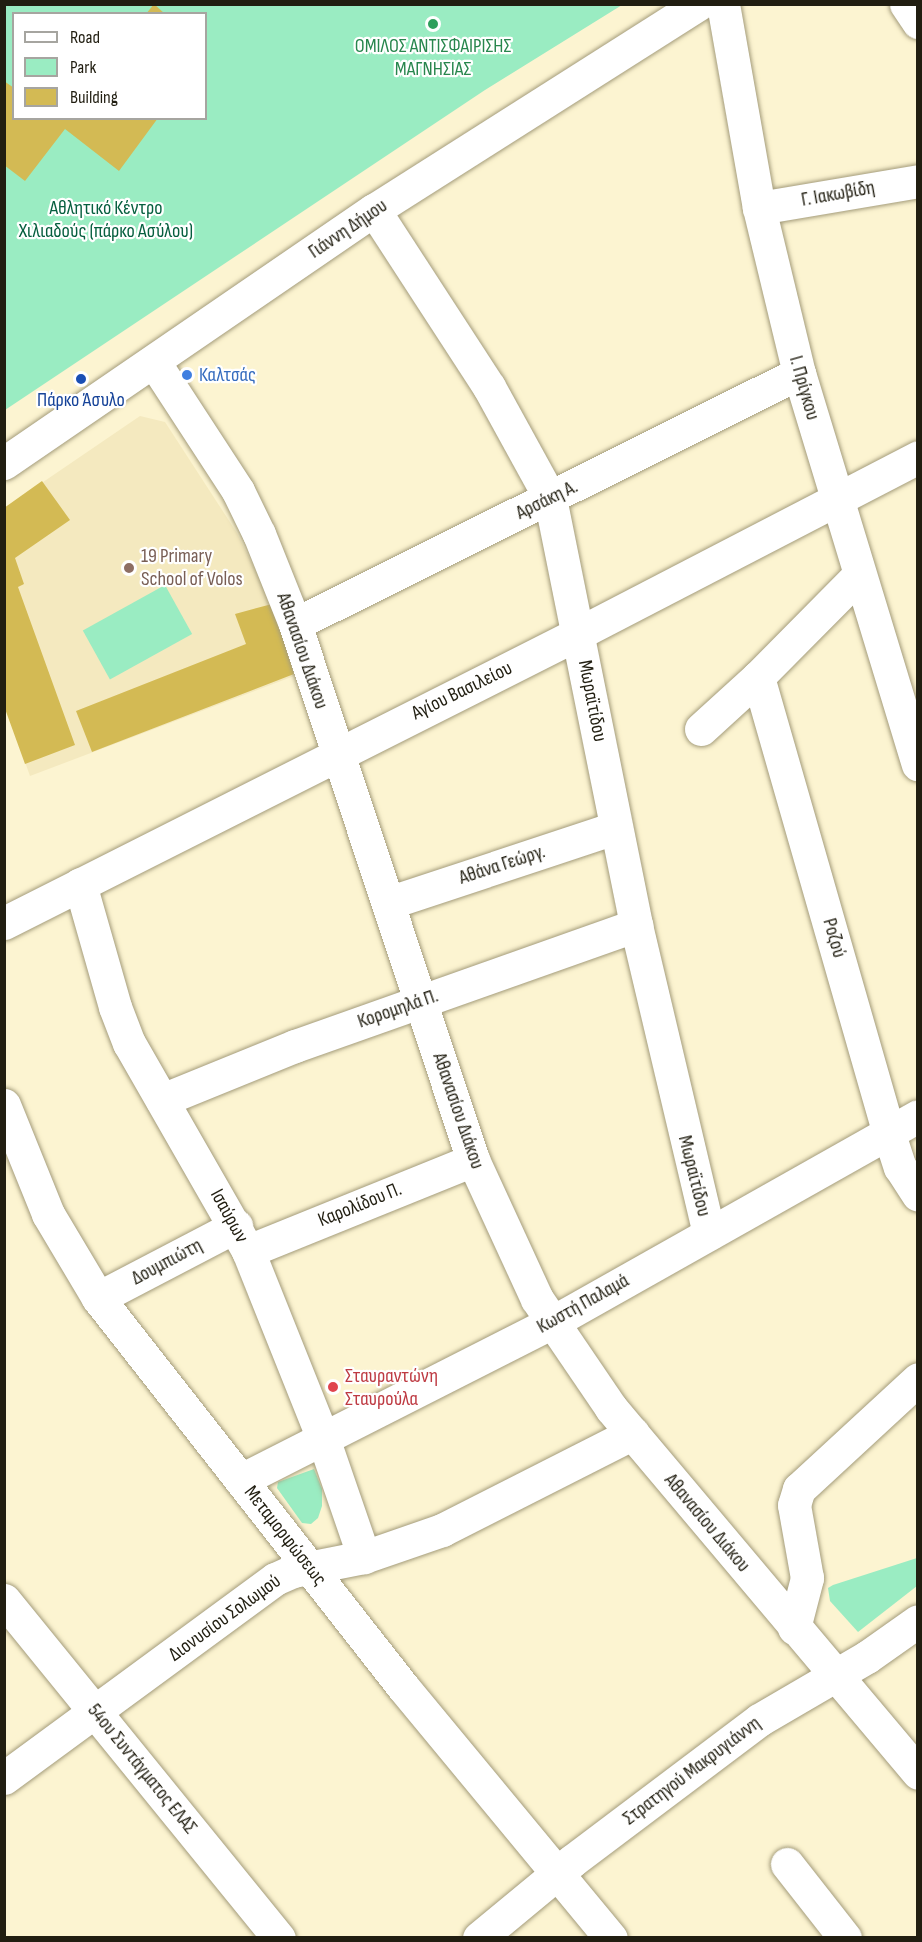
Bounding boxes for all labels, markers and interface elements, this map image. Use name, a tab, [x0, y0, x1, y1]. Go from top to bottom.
legend	[12, 12, 207, 120]
marker: ΟΜΙΛΟΣ ΑΝΤΙΣΦΑΙΡΙΣΗΣ ΜΑΓΝΗΣΙΑΣ	[426, 17, 440, 31]
text: Road	[70, 27, 100, 48]
place label: ΟΜΙΛΟΣ ΑΝΤΙΣΦΑΙΡΙΣΗΣ ΜΑΓΝΗΣΙΑΣ	[355, 34, 511, 81]
text: Park	[70, 57, 96, 78]
text: Building	[70, 87, 118, 108]
street label: Γ. Ιακωβίδη	[799, 176, 877, 212]
street label: Γιάννη Δήμου	[304, 194, 392, 264]
park label: Αθλητικό Κέντρο Χιλιαδούς (πάρκο Ασύλου)	[19, 197, 193, 244]
street label: Ι. Πρίγκου	[783, 353, 825, 423]
place label: Καλτσάς	[199, 363, 256, 387]
marker: Καλτσάς	[180, 368, 194, 382]
marker: Πάρκο Άσυλο	[74, 372, 88, 386]
place label: Πάρκο Άσυλο	[37, 388, 125, 412]
street label: Αρσάκη Α.	[512, 475, 582, 525]
place label: 19 Primary School of Volos	[141, 544, 243, 591]
marker: 19 Primary School of Volos	[122, 561, 136, 575]
street label: Αθανασίου Διάκου	[271, 590, 333, 712]
street label: Αγίου Βασιλείου	[408, 656, 516, 726]
street label: Μωραϊτίδου	[572, 658, 612, 744]
street label: Αθάνα Γεώργ.	[456, 840, 548, 890]
street label: Ροζού	[817, 916, 851, 960]
street label: Κορομηλά Π.	[355, 984, 441, 1034]
street label: Αθανασίου Διάκου	[427, 1050, 489, 1172]
street label: Μωραϊτίδου	[672, 1133, 716, 1219]
street label: Καρολίδου Π.	[315, 1177, 405, 1233]
street label: Ισαύρων	[205, 1185, 253, 1247]
street label: Δουμπιώτη	[128, 1233, 206, 1291]
street label: Κωστή Παλαμά	[533, 1269, 633, 1339]
place label: Σταυραντώνη Σταυρούλα	[345, 1364, 438, 1411]
marker: Σταυραντώνη Σταυρούλα	[326, 1380, 340, 1394]
street label: Αθανασίου Διάκου	[659, 1469, 755, 1577]
street label: Μεταμορφώσεως	[239, 1481, 331, 1591]
street label: Διονυσίου Σολωμού	[164, 1569, 286, 1667]
street label: 54ου Συντάγματος ΕΛΑΣ	[82, 1699, 202, 1839]
street label: Στρατηγού Μακρυγιάννη	[618, 1711, 766, 1831]

